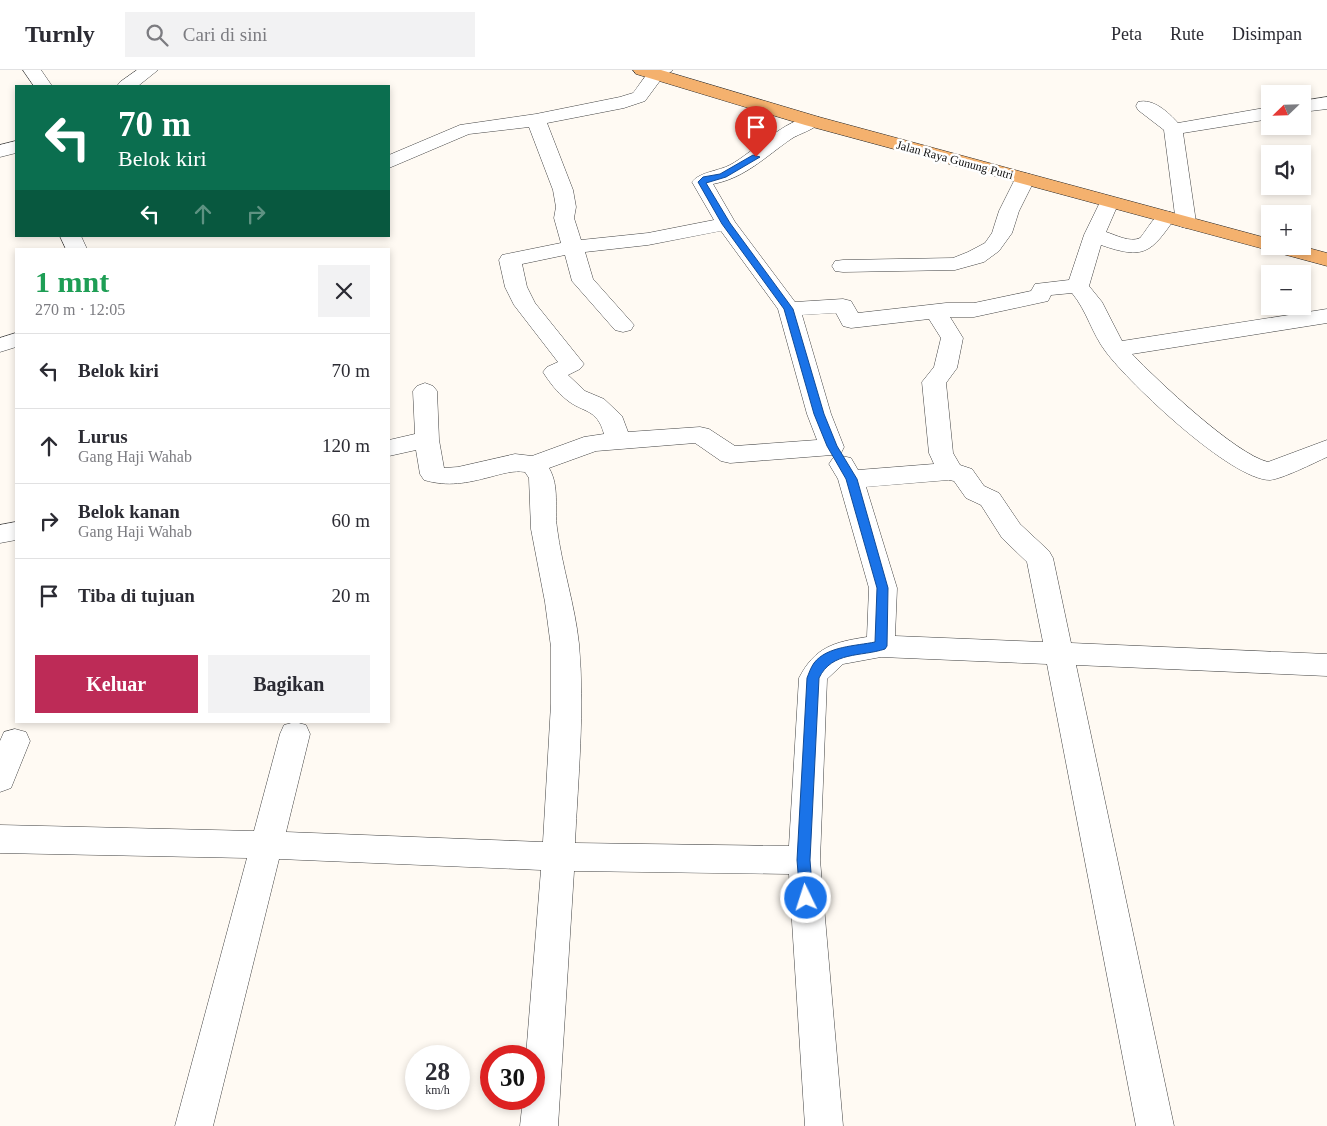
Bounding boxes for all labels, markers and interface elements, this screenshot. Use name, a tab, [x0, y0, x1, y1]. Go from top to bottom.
search box	[125, 12, 475, 57]
text: Turnly	[25, 21, 95, 47]
icon: search	[143, 21, 171, 49]
text: Cari di sini	[183, 24, 267, 45]
text: Peta	[1111, 24, 1142, 44]
text: Rute	[1170, 24, 1204, 44]
text: Disimpan	[1232, 24, 1302, 44]
north arrow	[1261, 85, 1311, 135]
map controls	[1261, 85, 1311, 315]
icon: left	[35, 105, 100, 170]
text: 70 m	[118, 105, 191, 144]
pin	[735, 106, 777, 157]
icon: arrive	[742, 113, 770, 141]
street label: Jalan Raya Gunung Putri	[895, 138, 1016, 183]
button: sound	[1261, 145, 1311, 195]
text: Belok kiri	[118, 146, 207, 171]
icon: left	[136, 200, 164, 228]
icon: ahead	[189, 200, 217, 228]
icon: right	[242, 200, 270, 228]
button: +	[1261, 205, 1311, 255]
text: 1 mnt	[35, 265, 109, 298]
button: close	[318, 265, 370, 317]
button: −	[1261, 265, 1311, 315]
text: 270 m · 12:05	[35, 301, 125, 318]
icon: left	[35, 357, 63, 385]
text: Belok kiri	[78, 360, 159, 381]
text: 70 m	[331, 360, 370, 381]
text: Lurus	[78, 426, 128, 447]
icon: ahead	[35, 432, 63, 460]
text: 120 m	[322, 435, 370, 456]
text: Gang Haji Wahab	[78, 448, 192, 465]
text: Belok kanan	[78, 501, 180, 522]
icon: right	[35, 507, 63, 535]
text: 60 m	[331, 510, 370, 531]
text: Gang Haji Wahab	[78, 523, 192, 540]
icon: arrive	[35, 582, 63, 610]
text: Tiba di tujuan	[78, 585, 195, 606]
text: 20 m	[331, 585, 370, 606]
button: Keluar	[35, 655, 198, 713]
button: Bagikan	[208, 655, 370, 713]
position arrow	[779, 871, 831, 923]
speed limit sign: 30	[480, 1045, 545, 1110]
text: 28	[425, 1058, 450, 1085]
text: km/h	[425, 1083, 450, 1097]

